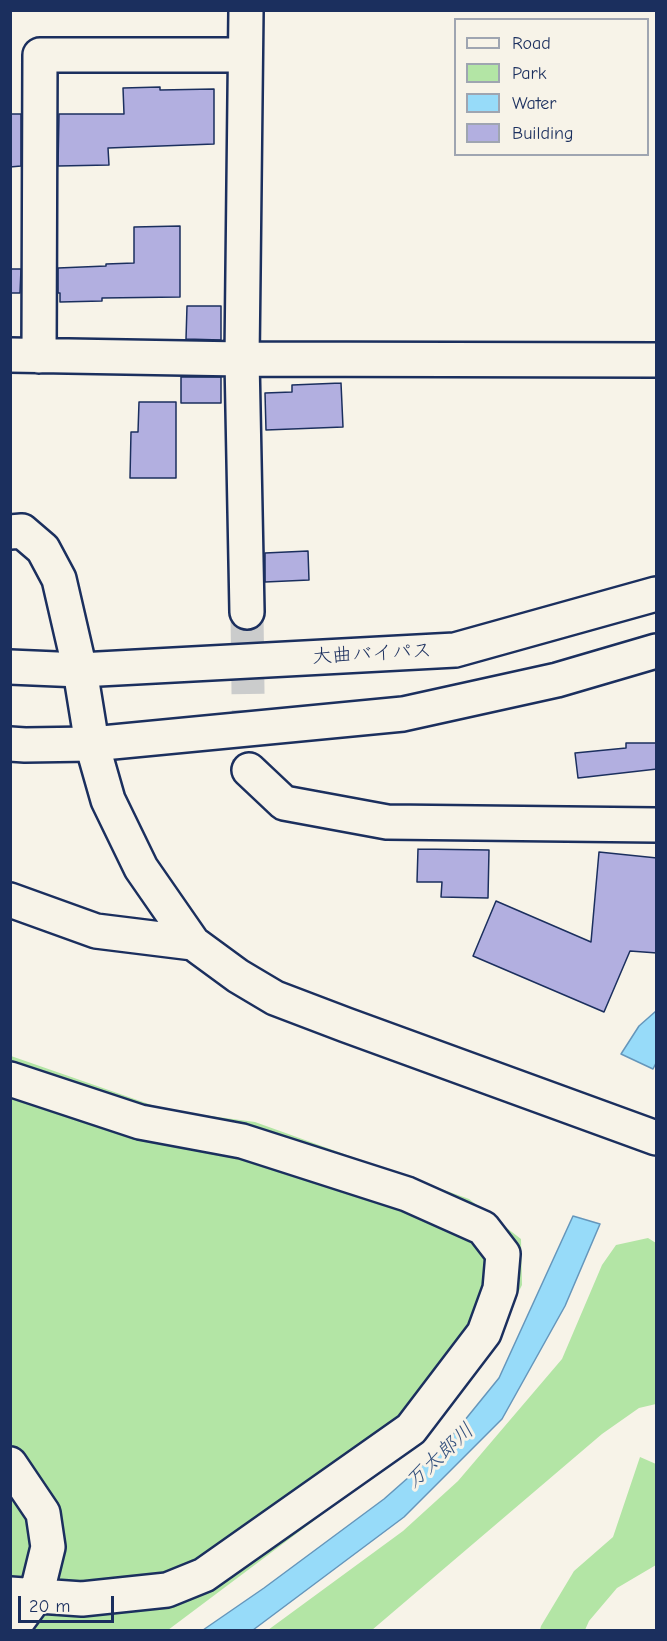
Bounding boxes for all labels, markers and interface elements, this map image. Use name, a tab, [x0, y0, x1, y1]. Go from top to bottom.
legend	[454, 18, 649, 156]
text: Road	[512, 33, 551, 54]
text: Park	[512, 63, 546, 84]
text: Water	[512, 93, 556, 114]
text: Building	[512, 123, 574, 144]
street label: 大曲バイパス	[311, 639, 433, 669]
water label: 万太郎川	[401, 1418, 479, 1494]
scale bar	[21, 1584, 117, 1622]
text: 20 m	[29, 1596, 70, 1617]

